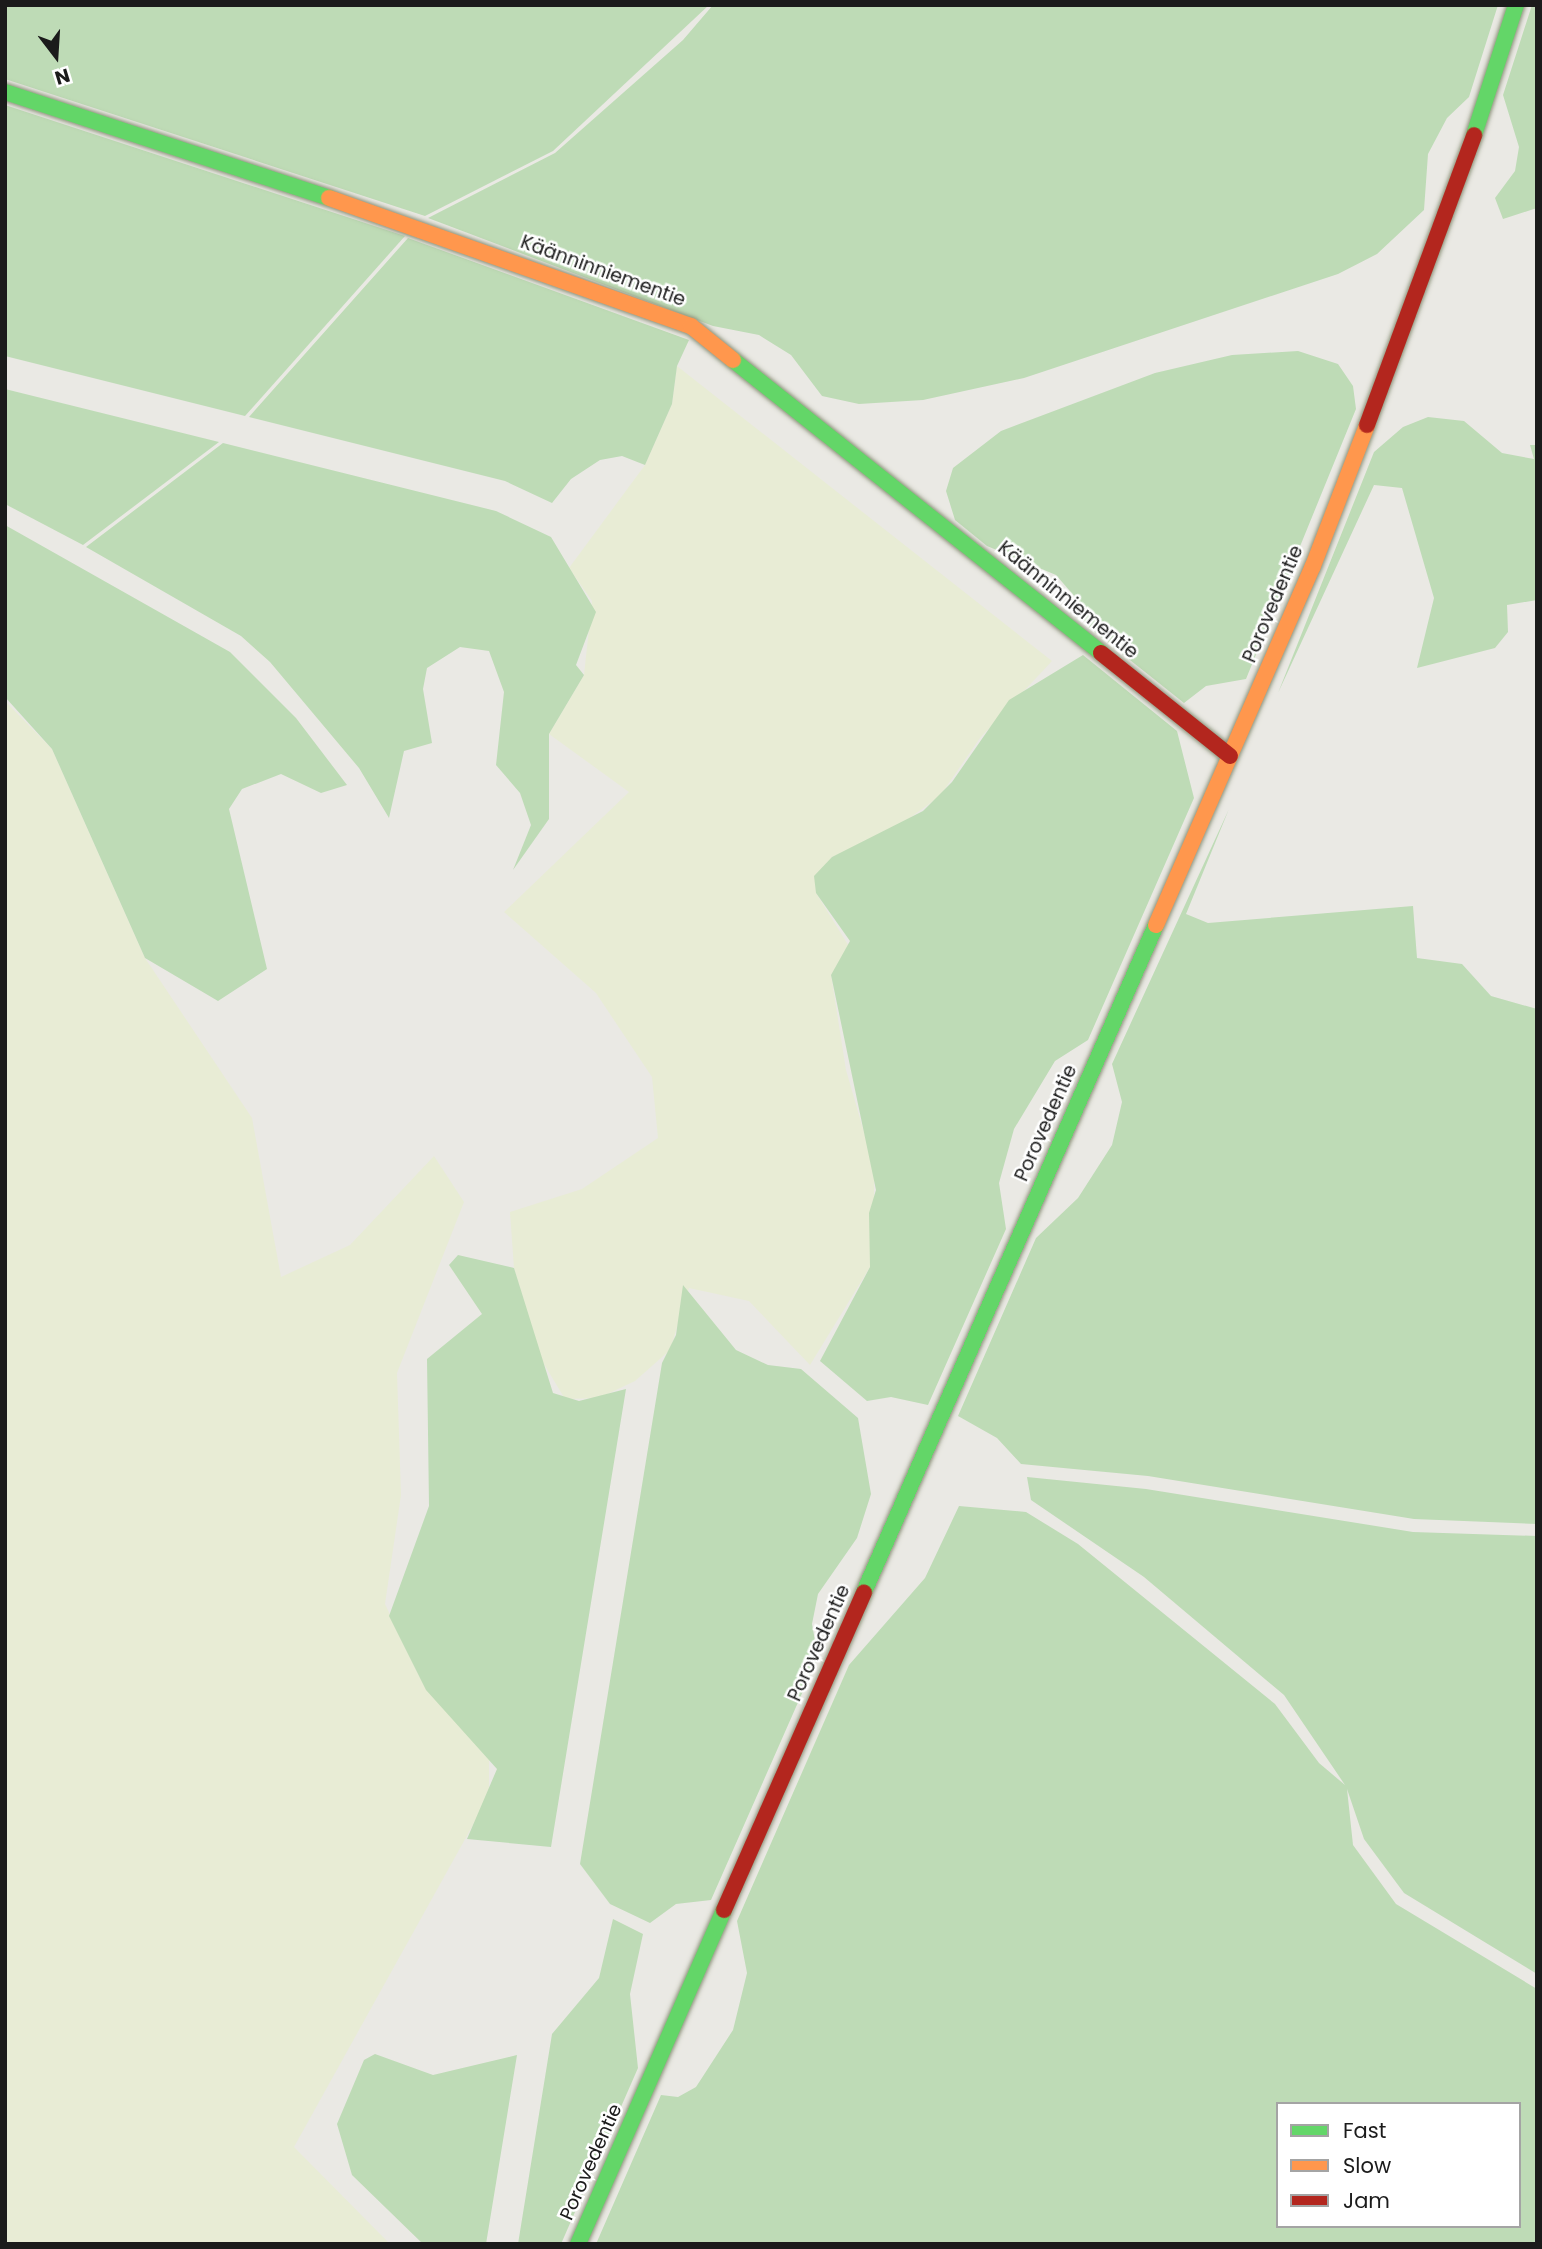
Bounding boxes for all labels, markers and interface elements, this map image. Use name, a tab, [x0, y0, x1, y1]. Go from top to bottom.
north arrow	[21, 21, 91, 91]
text: N	[52, 62, 73, 92]
street label: Käänninniementie	[517, 231, 689, 311]
street label: Käänninniementie	[993, 536, 1143, 664]
street label: Porovedentie	[1238, 542, 1308, 666]
street label: Porovedentie	[1010, 1061, 1082, 1185]
street label: Porovedentie	[783, 1581, 855, 1705]
street label: Porovedentie	[555, 2100, 627, 2224]
legend	[1276, 2102, 1521, 2228]
text: Fast	[1343, 2116, 1386, 2145]
text: Slow	[1343, 2151, 1391, 2180]
text: Jam	[1343, 2186, 1390, 2215]

